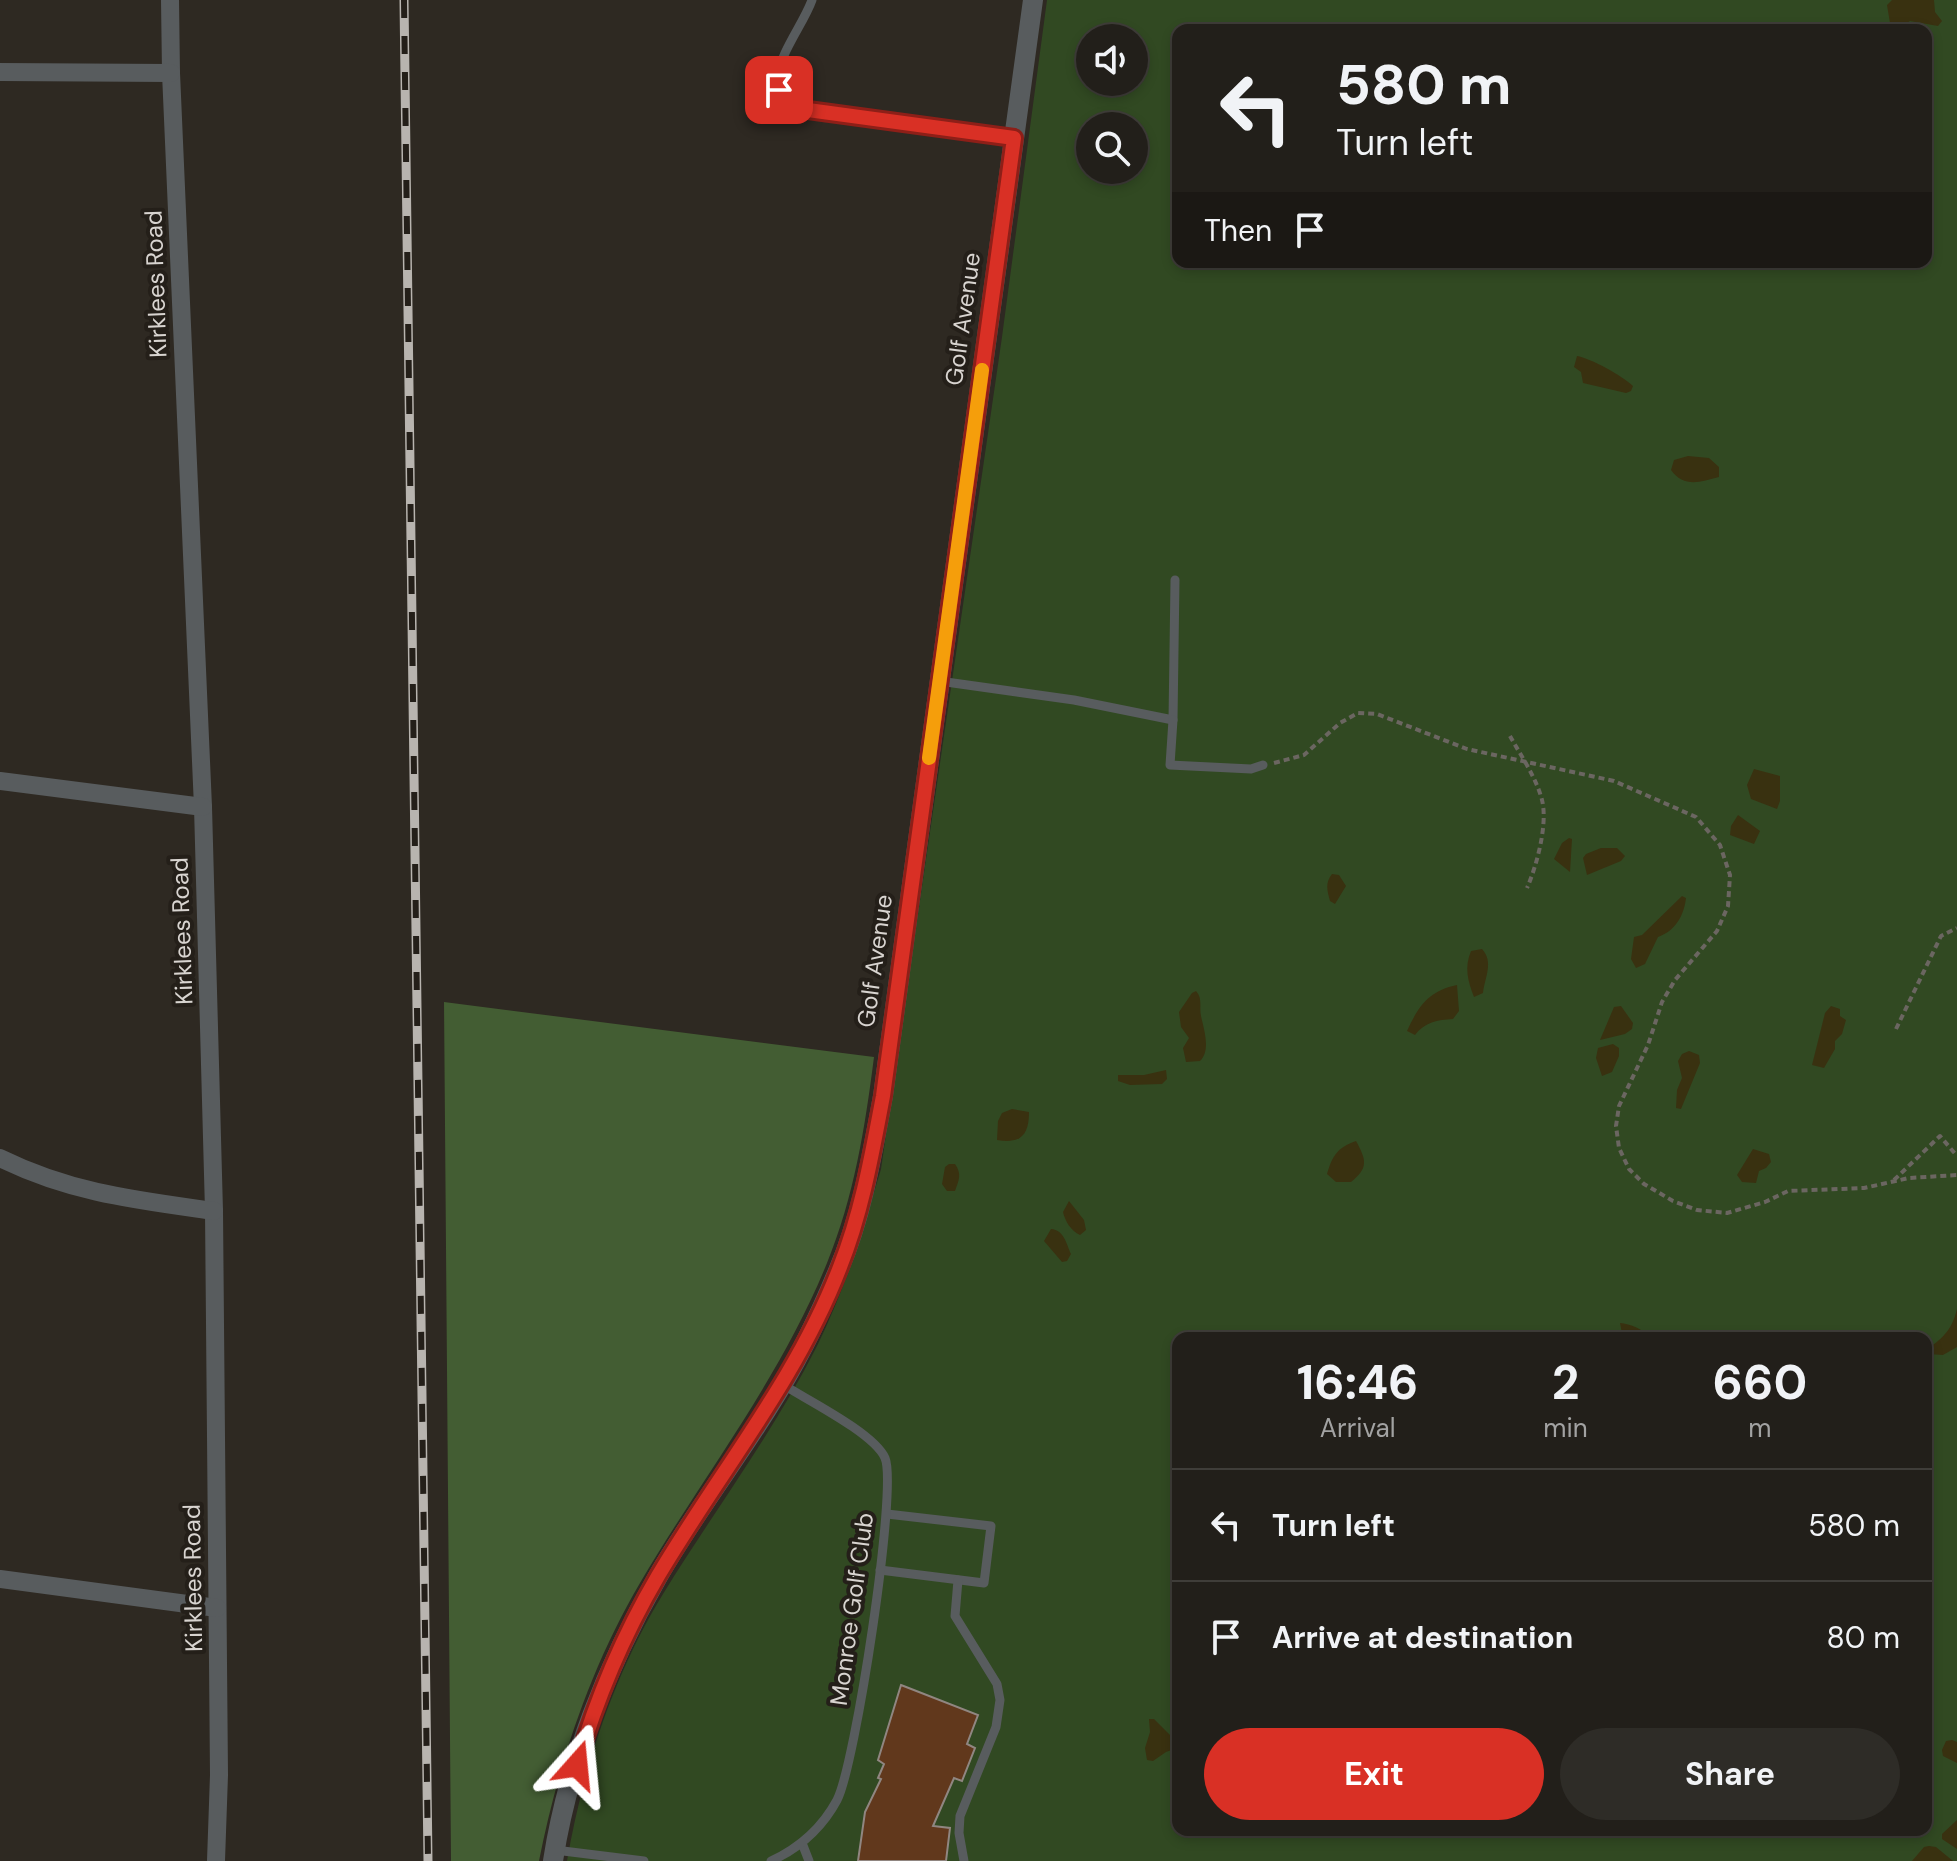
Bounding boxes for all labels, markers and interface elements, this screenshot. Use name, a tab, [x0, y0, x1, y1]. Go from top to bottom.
map controls	[1076, 24, 1148, 184]
button: sound	[1076, 24, 1148, 96]
text: 580 m	[1336, 48, 1512, 121]
pin	[745, 56, 813, 124]
icon: left	[1204, 56, 1308, 160]
icon: arrive	[757, 68, 801, 112]
button: search	[1076, 112, 1148, 184]
text: Turn left	[1336, 119, 1473, 166]
icon: arrive	[1288, 208, 1332, 252]
street label: Kirklees Road	[137, 210, 174, 358]
text: Then	[1204, 211, 1272, 250]
street label: Golf Avenue	[938, 250, 987, 387]
street label: Kirklees Road	[163, 857, 200, 1005]
street label: Golf Avenue	[850, 892, 899, 1029]
text: 16:46	[1297, 1351, 1419, 1414]
text: 2	[1552, 1351, 1579, 1414]
text: 660	[1713, 1351, 1807, 1414]
text: Arrival	[1320, 1411, 1396, 1445]
text: min	[1543, 1411, 1588, 1445]
text: m	[1748, 1411, 1771, 1445]
icon: left	[1204, 1503, 1248, 1547]
street label: Kirklees Road	[176, 1504, 209, 1652]
text: Turn left	[1272, 1506, 1395, 1545]
text: 580 m	[1808, 1506, 1900, 1545]
street label: Monroe Golf Club	[823, 1510, 880, 1707]
icon: arrive	[1204, 1615, 1248, 1659]
text: Arrive at destination	[1272, 1618, 1573, 1657]
text: 80 m	[1827, 1618, 1900, 1657]
position arrow	[535, 1723, 619, 1807]
button: Exit	[1204, 1728, 1544, 1820]
button: Share	[1560, 1728, 1900, 1820]

